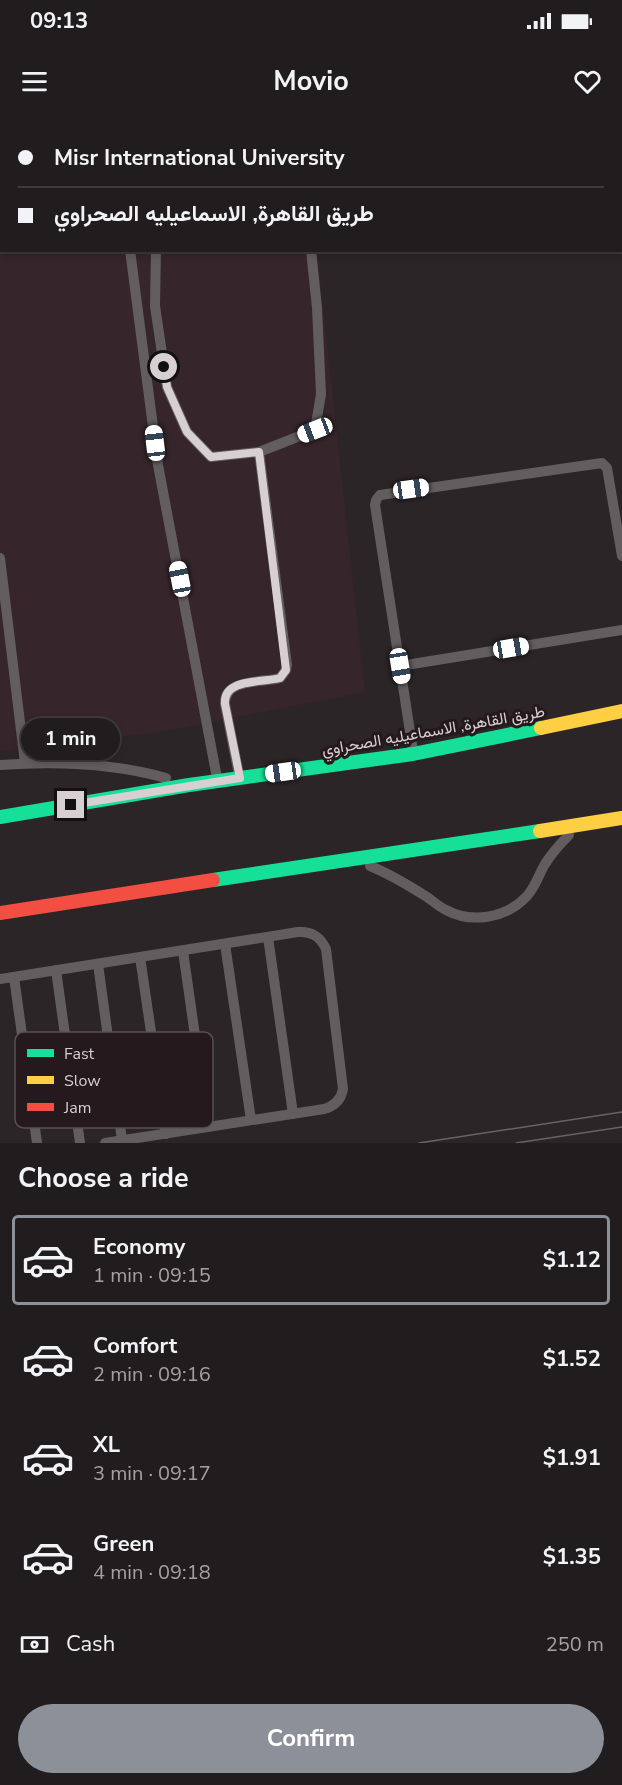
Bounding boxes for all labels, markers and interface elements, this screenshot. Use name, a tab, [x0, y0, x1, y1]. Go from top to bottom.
text: 09:13	[30, 6, 88, 36]
text: Movio	[273, 63, 349, 100]
icon: menu	[18, 65, 51, 98]
icon: heart	[571, 65, 604, 98]
text: Misr International University	[54, 143, 345, 173]
text: طريق القاهرة, الاسماعيليه الصحراوي	[54, 199, 374, 229]
route start	[150, 353, 177, 380]
car	[295, 415, 335, 445]
car	[144, 424, 166, 462]
car	[392, 478, 430, 500]
car	[168, 560, 192, 598]
car	[492, 636, 530, 660]
car	[388, 647, 412, 685]
street label: طريق القاهرة, الاسماعيليه الصحراوي	[320, 701, 547, 763]
callout: 1 min	[22, 718, 121, 760]
text: 1 min	[45, 725, 96, 752]
car	[264, 761, 302, 783]
route end	[57, 791, 84, 818]
legend	[15, 1032, 213, 1128]
text: Fast	[64, 1043, 95, 1065]
text: Slow	[64, 1070, 101, 1092]
text: Jam	[63, 1097, 91, 1119]
text: Choose a ride	[18, 1160, 189, 1197]
text: Economy	[93, 1232, 185, 1262]
icon: car	[21, 1233, 75, 1287]
text: $1.12	[543, 1245, 601, 1275]
text: 1 min · 09:15	[93, 1262, 211, 1289]
text: Comfort	[93, 1331, 177, 1361]
icon: car	[21, 1332, 75, 1386]
text: $1.52	[543, 1344, 601, 1374]
text: 2 min · 09:16	[93, 1361, 211, 1388]
text: XL	[93, 1430, 120, 1460]
icon: car	[21, 1431, 75, 1485]
text: $1.91	[543, 1443, 601, 1473]
text: 3 min · 09:17	[93, 1460, 211, 1487]
text: Green	[93, 1529, 154, 1559]
icon: car	[21, 1530, 75, 1584]
text: $1.35	[543, 1542, 601, 1572]
text: 4 min · 09:18	[93, 1559, 211, 1586]
icon: cash	[18, 1628, 51, 1661]
text: Cash	[66, 1629, 115, 1659]
text: 250 m	[546, 1631, 604, 1658]
button: Confirm	[18, 1704, 604, 1773]

